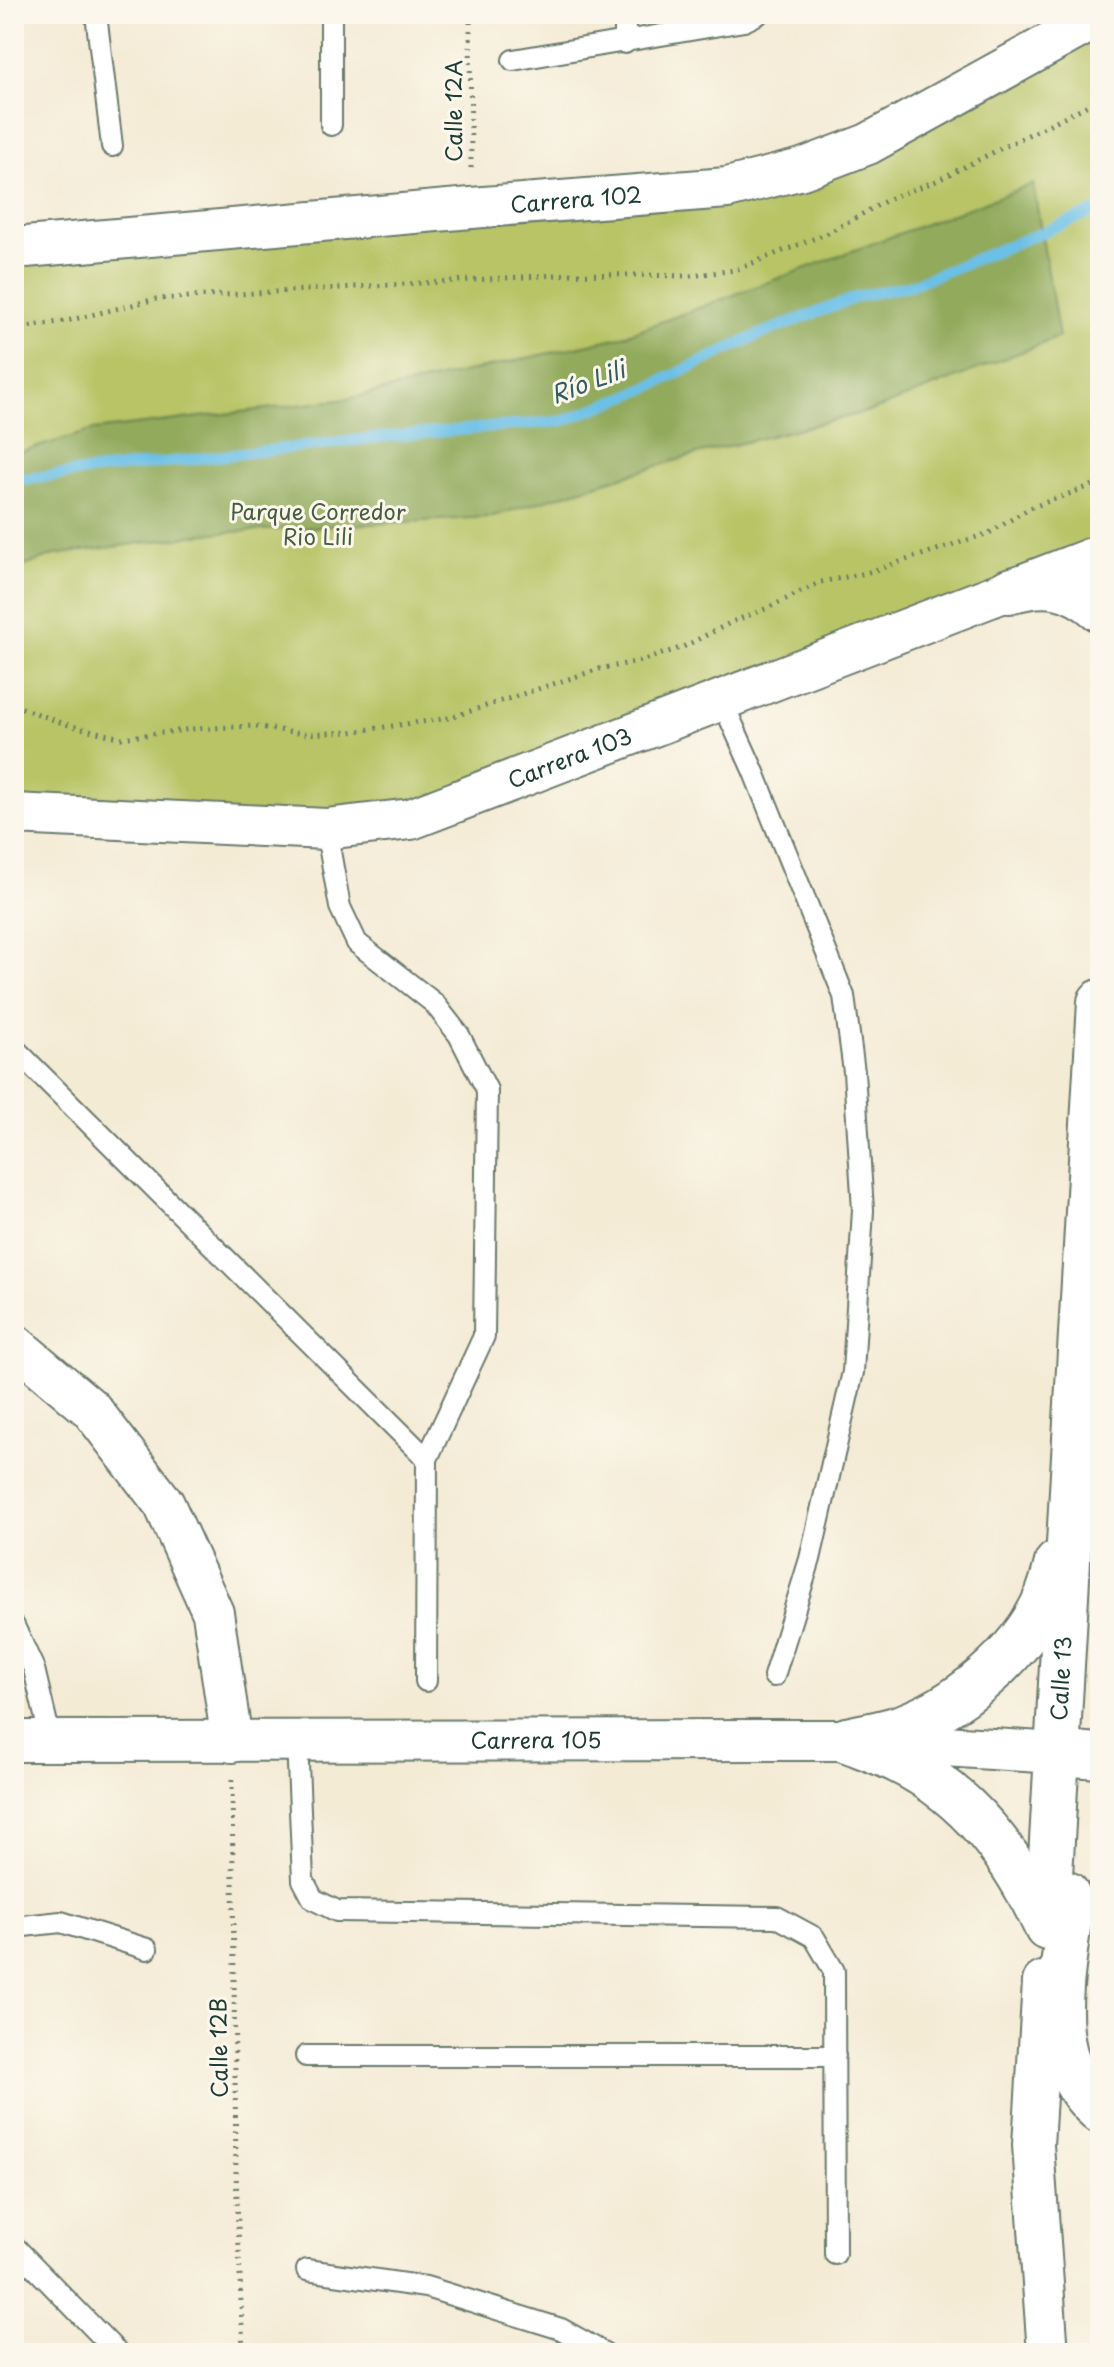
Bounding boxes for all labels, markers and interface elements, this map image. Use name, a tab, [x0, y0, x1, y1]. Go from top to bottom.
street label: Calle 12A	[436, 60, 469, 162]
street label: Carrera 102	[509, 177, 643, 220]
water label: Río Lili	[545, 349, 634, 412]
park label: Parque Corredor Rio Lili	[230, 494, 406, 552]
street label: Carrera 103	[502, 718, 636, 795]
street label: Calle 13	[1041, 1635, 1079, 1722]
street label: Carrera 105	[471, 1722, 601, 1755]
street label: Calle 12B	[200, 1998, 235, 2098]

